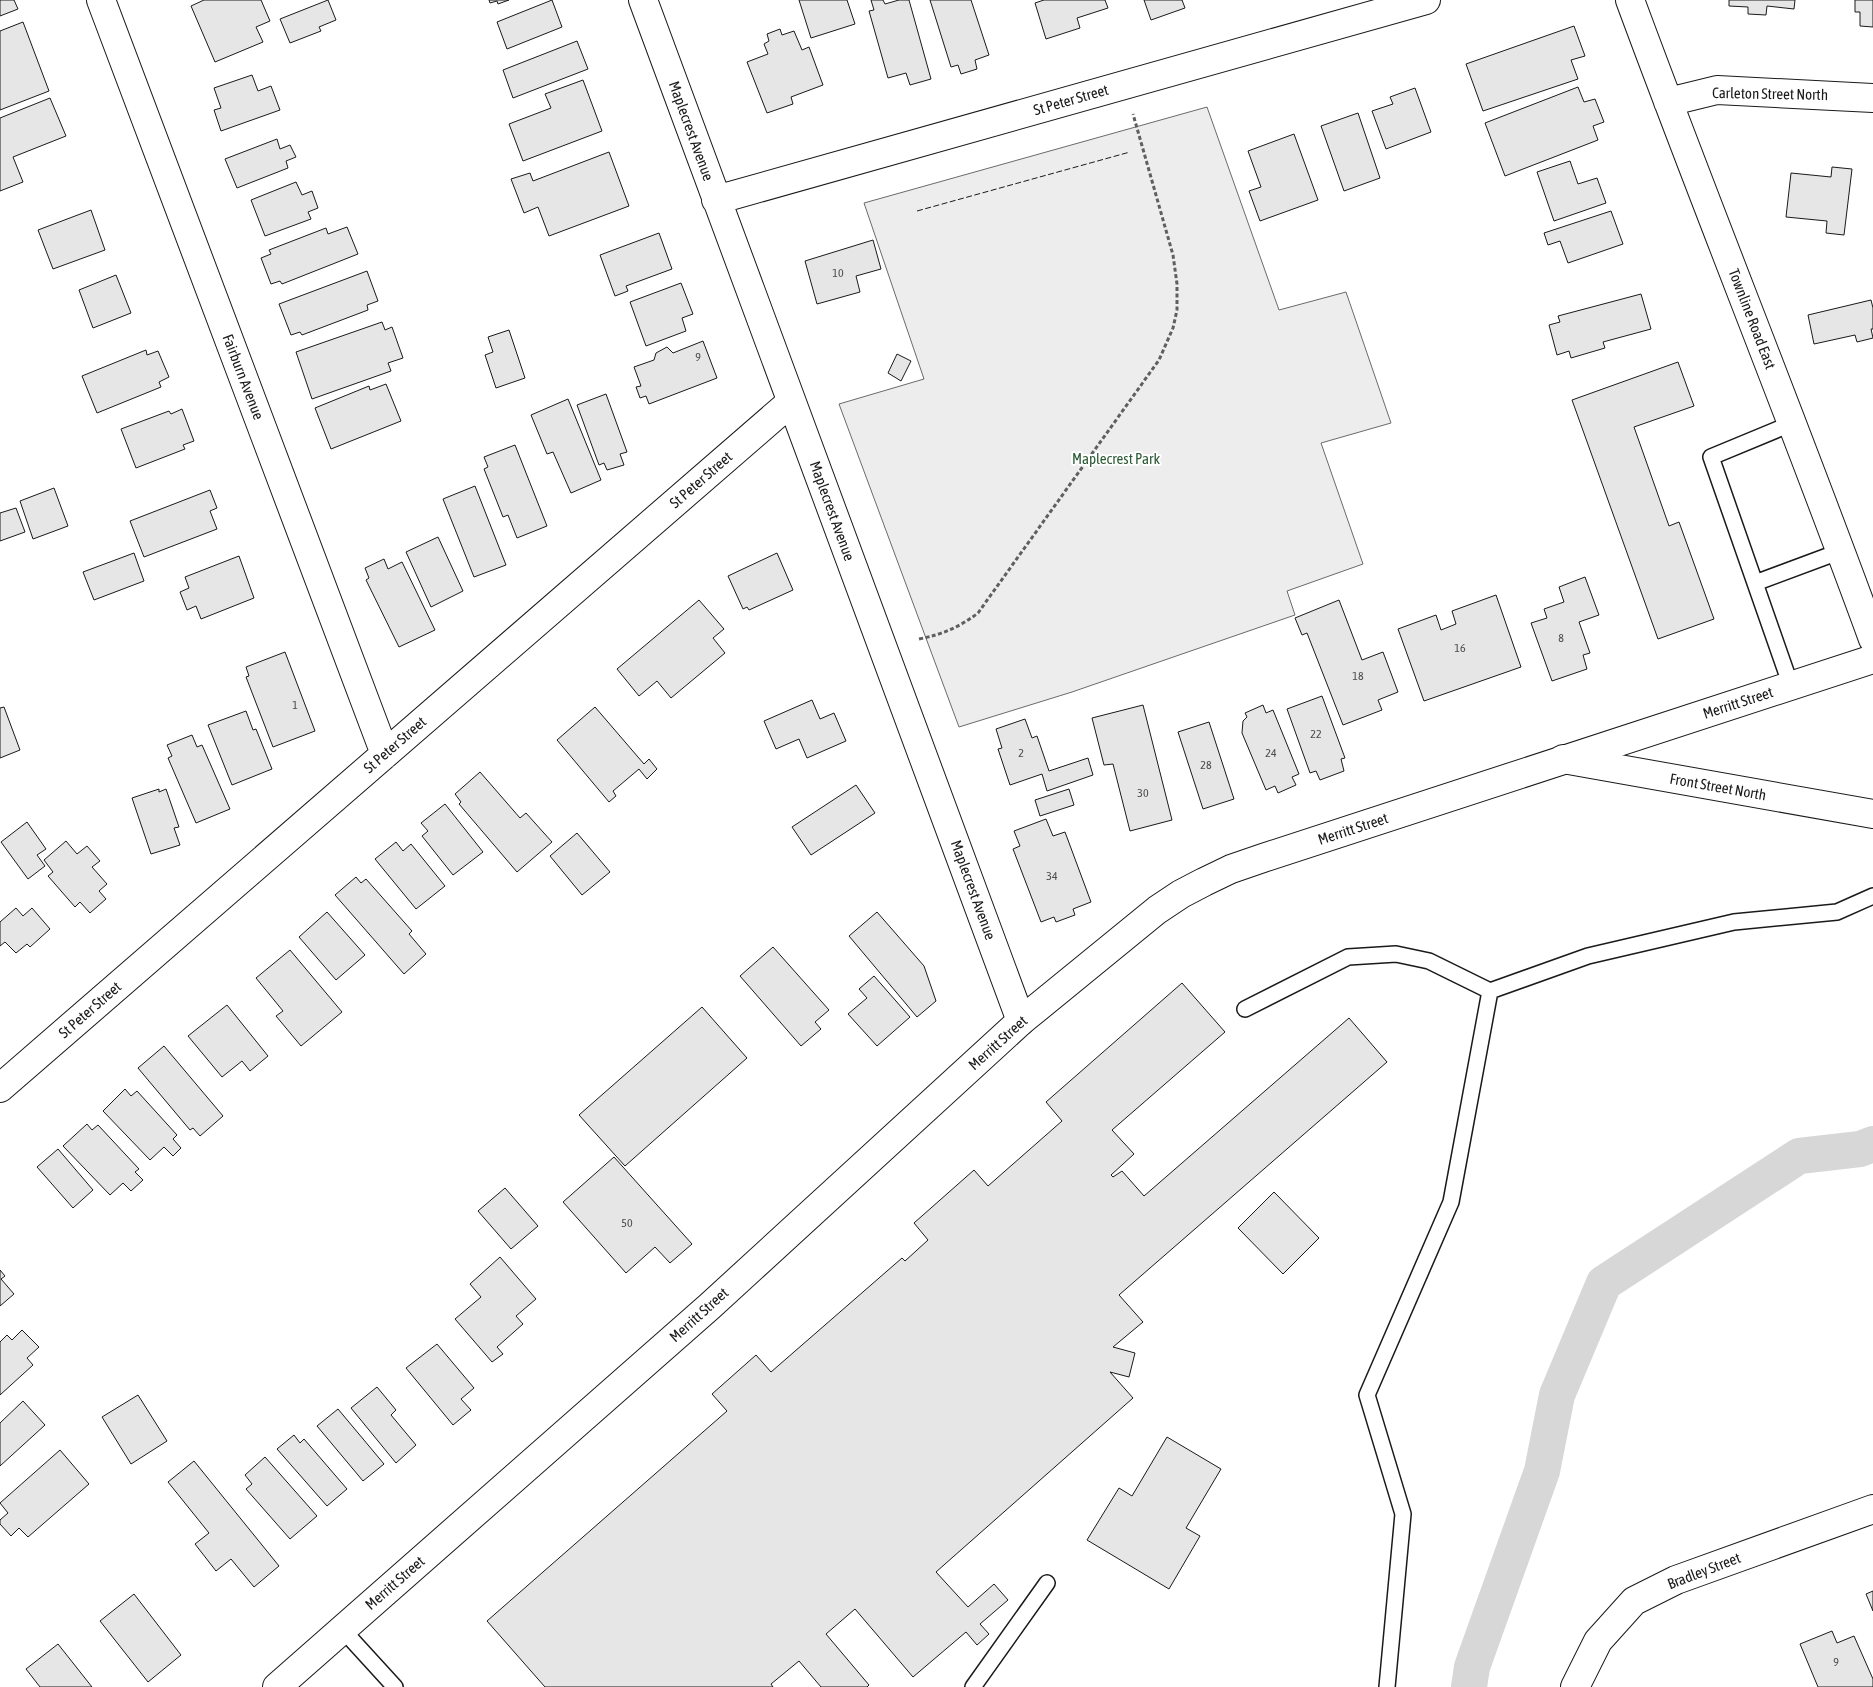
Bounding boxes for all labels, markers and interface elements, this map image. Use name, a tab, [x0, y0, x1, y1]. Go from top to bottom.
street label: Maplecrest Avenue	[666, 79, 717, 183]
street label: St Peter Street	[1031, 81, 1110, 118]
street label: Carleton Street North	[1712, 84, 1828, 103]
house number: 10	[832, 266, 844, 280]
street label: Townline Road East	[1726, 266, 1779, 371]
street label: Fairburn Avenue	[219, 332, 268, 422]
house number: 9	[695, 350, 701, 364]
street label: St Peter Street	[666, 448, 735, 511]
park label: Maplecrest Park	[1072, 450, 1160, 467]
street label: Maplecrest Avenue	[807, 459, 858, 563]
house number: 8	[1558, 631, 1564, 645]
house number: 16	[1454, 641, 1466, 655]
house number: 18	[1352, 669, 1364, 683]
street label: Merritt Street	[1701, 683, 1775, 722]
house number: 1	[292, 698, 298, 712]
street label: St Peter Street	[360, 713, 429, 776]
house number: 22	[1310, 727, 1322, 741]
house number: 2	[1018, 746, 1024, 760]
house number: 24	[1265, 746, 1277, 760]
house number: 28	[1200, 758, 1212, 772]
street label: Front Street North	[1669, 770, 1768, 803]
house number: 30	[1137, 786, 1149, 800]
street label: Merritt Street	[1316, 809, 1390, 848]
street label: Maplecrest Avenue	[948, 838, 999, 942]
house number: 34	[1046, 869, 1058, 883]
street label: St Peter Street	[55, 978, 124, 1041]
street label: Merritt Street	[965, 1012, 1030, 1073]
house number: 50	[621, 1216, 633, 1230]
street label: Merritt Street	[666, 1284, 731, 1345]
street label: Bradley Street	[1665, 1549, 1743, 1592]
street label: Merritt Street	[362, 1552, 428, 1613]
house number: 9	[1833, 1655, 1839, 1669]

